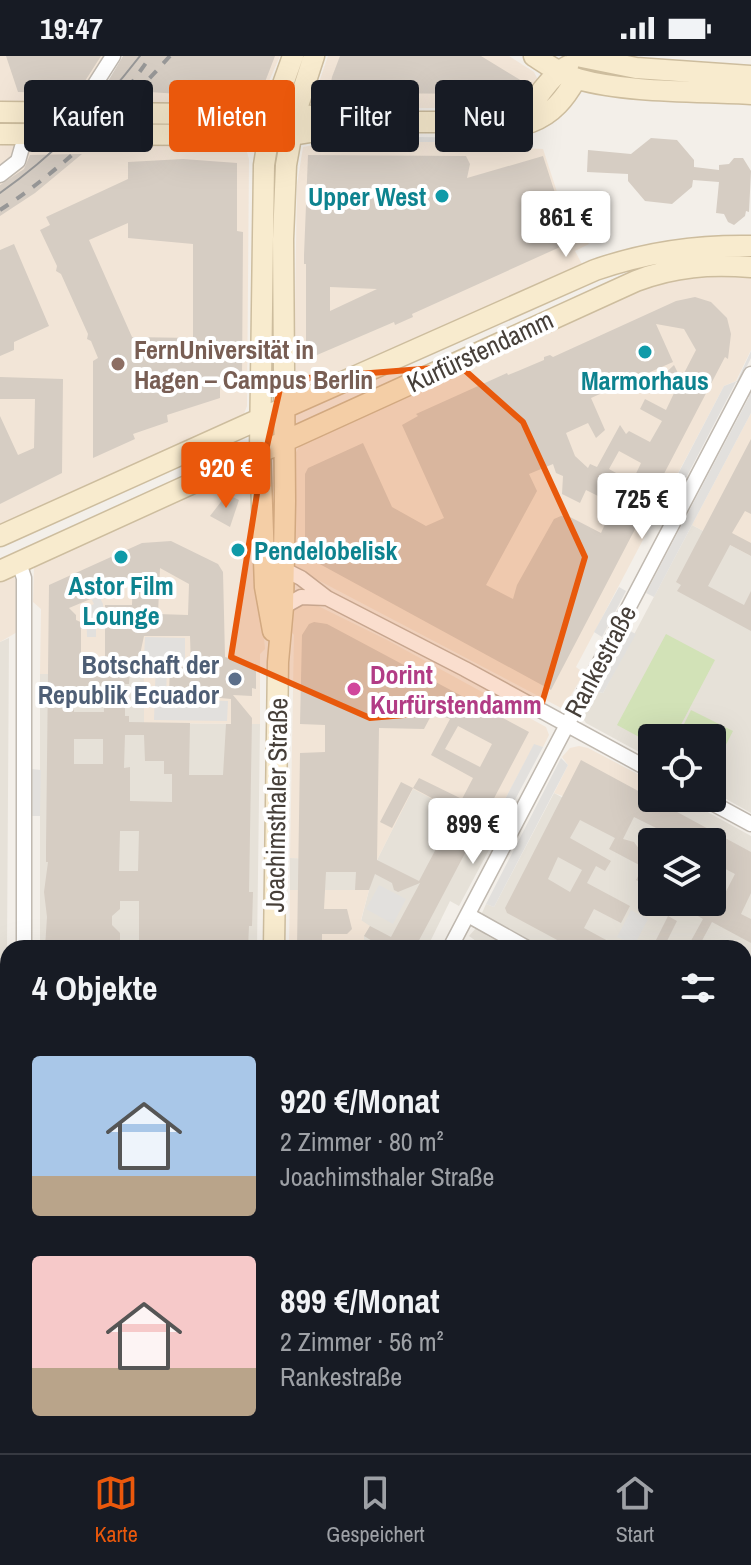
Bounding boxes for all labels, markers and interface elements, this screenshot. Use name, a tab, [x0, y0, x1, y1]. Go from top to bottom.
text: 19:47	[40, 8, 103, 48]
chip: Kaufen	[24, 80, 153, 152]
chip: Mieten	[169, 80, 295, 152]
chip: Filter	[311, 80, 419, 152]
chip: Neu	[435, 80, 533, 152]
place label: Upper West	[308, 179, 426, 214]
marker: Upper West	[433, 187, 451, 205]
pin: 861 €	[510, 191, 622, 259]
text: 861 €	[539, 199, 593, 234]
street label: Kurfürstendamm	[401, 302, 559, 400]
place label: FernUniversität in Hagen – Campus Berlin	[134, 332, 373, 397]
marker: Marmorhaus	[636, 343, 654, 361]
marker: FernUniversität in Hagen – Campus Berlin	[109, 355, 127, 373]
place label: Marmorhaus	[581, 363, 709, 398]
pin: 920 €	[170, 442, 282, 510]
text: 920 €	[199, 450, 253, 485]
pin: 725 €	[586, 473, 698, 541]
text: 725 €	[615, 481, 669, 516]
place label: Pendelobelisk	[254, 533, 398, 568]
marker: Pendelobelisk	[229, 541, 247, 559]
marker: Astor Film Lounge	[112, 548, 130, 566]
place label: Astor Film Lounge	[68, 568, 174, 633]
street label: Rankestraße	[556, 599, 644, 723]
place label: Botschaft der Republik Ecuador	[38, 647, 220, 712]
place label: Dorint Kurfürstendamm	[370, 657, 542, 722]
marker: Botschaft der Republik Ecuador	[226, 670, 244, 688]
marker: Dorint Kurfürstendamm	[345, 680, 363, 698]
street label: Joachimsthaler Straße	[257, 697, 295, 913]
map controls	[638, 724, 726, 916]
button: locate	[638, 724, 726, 812]
pin: 899 €	[417, 798, 529, 866]
text: 899 €	[446, 806, 500, 841]
button: layers	[638, 828, 726, 916]
text: 4 Objekte	[32, 965, 158, 1011]
icon: filters	[676, 966, 720, 1010]
text: 920 €/Monat	[280, 1078, 440, 1124]
icon: home	[96, 1088, 192, 1184]
text: 2 Zimmer · 80 m²	[280, 1124, 444, 1159]
text: Joachimsthaler Straße	[280, 1159, 494, 1194]
text: 899 €/Monat	[280, 1278, 440, 1324]
icon: home	[96, 1288, 192, 1384]
text: 2 Zimmer · 56 m²	[280, 1324, 444, 1359]
text: Rankestraße	[280, 1359, 402, 1394]
tab: Karte	[94, 1471, 138, 1549]
tab: Gespeichert	[326, 1471, 425, 1549]
tab: Start	[613, 1471, 657, 1549]

